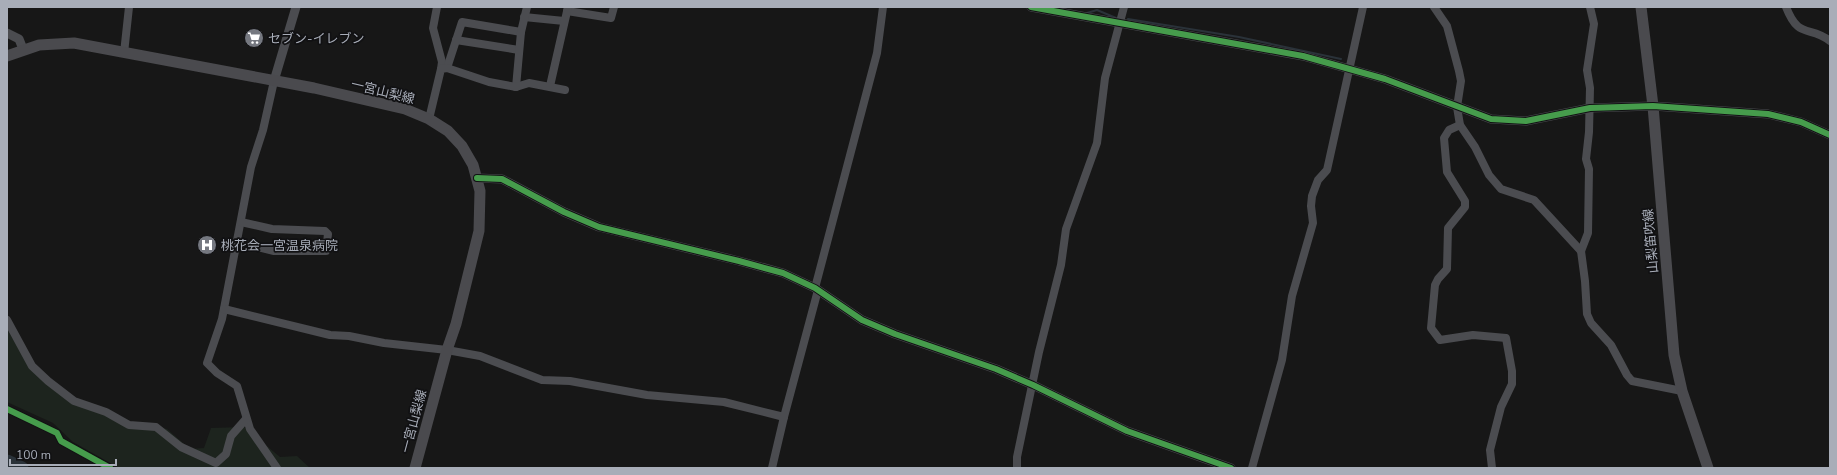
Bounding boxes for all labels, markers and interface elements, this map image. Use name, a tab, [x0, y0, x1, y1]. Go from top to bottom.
supermarket icon: セブン-イレブン	[243, 27, 265, 49]
place label: セブン-イレブン	[268, 30, 365, 48]
street label: 一宮山梨線	[349, 75, 416, 109]
street label: 山梨笛吹線	[1639, 208, 1663, 274]
hospital icon: 桃花会一宮温泉病院	[196, 234, 218, 256]
place label: 桃花会一宮温泉病院	[221, 237, 338, 255]
street label: 一宮山梨線	[397, 388, 431, 455]
scale bar	[10, 441, 116, 467]
text: 100 m	[16, 447, 51, 463]

